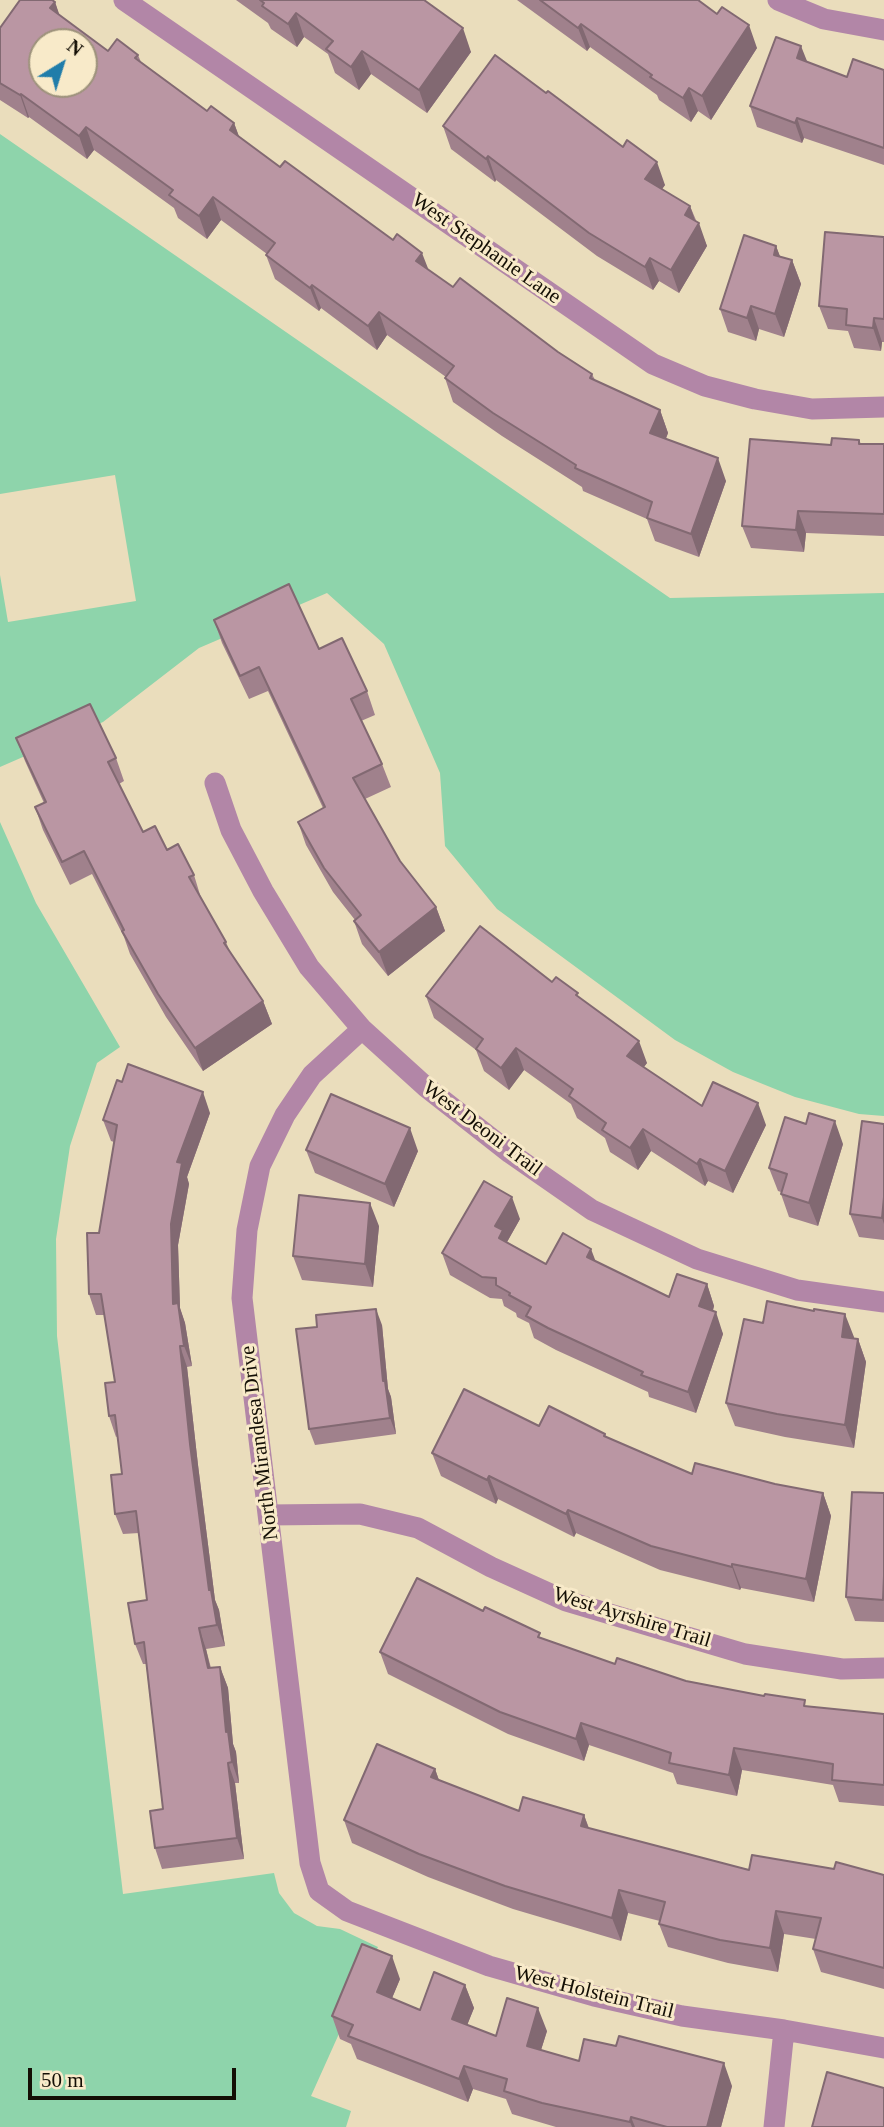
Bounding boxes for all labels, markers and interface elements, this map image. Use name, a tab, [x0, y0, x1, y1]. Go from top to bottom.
north arrow	[28, 28, 98, 98]
text: N	[63, 35, 87, 60]
street label: West Stephanie Lane	[406, 188, 566, 310]
street label: West Deoni Trail	[417, 1076, 547, 1182]
street label: North Mirandesa Drive	[236, 1344, 284, 1542]
street label: West Ayrshire Trail	[550, 1582, 714, 1654]
street label: West Holstein Trail	[512, 1961, 676, 2025]
scale bar	[32, 2054, 240, 2098]
text: 50 m	[41, 2068, 84, 2092]

